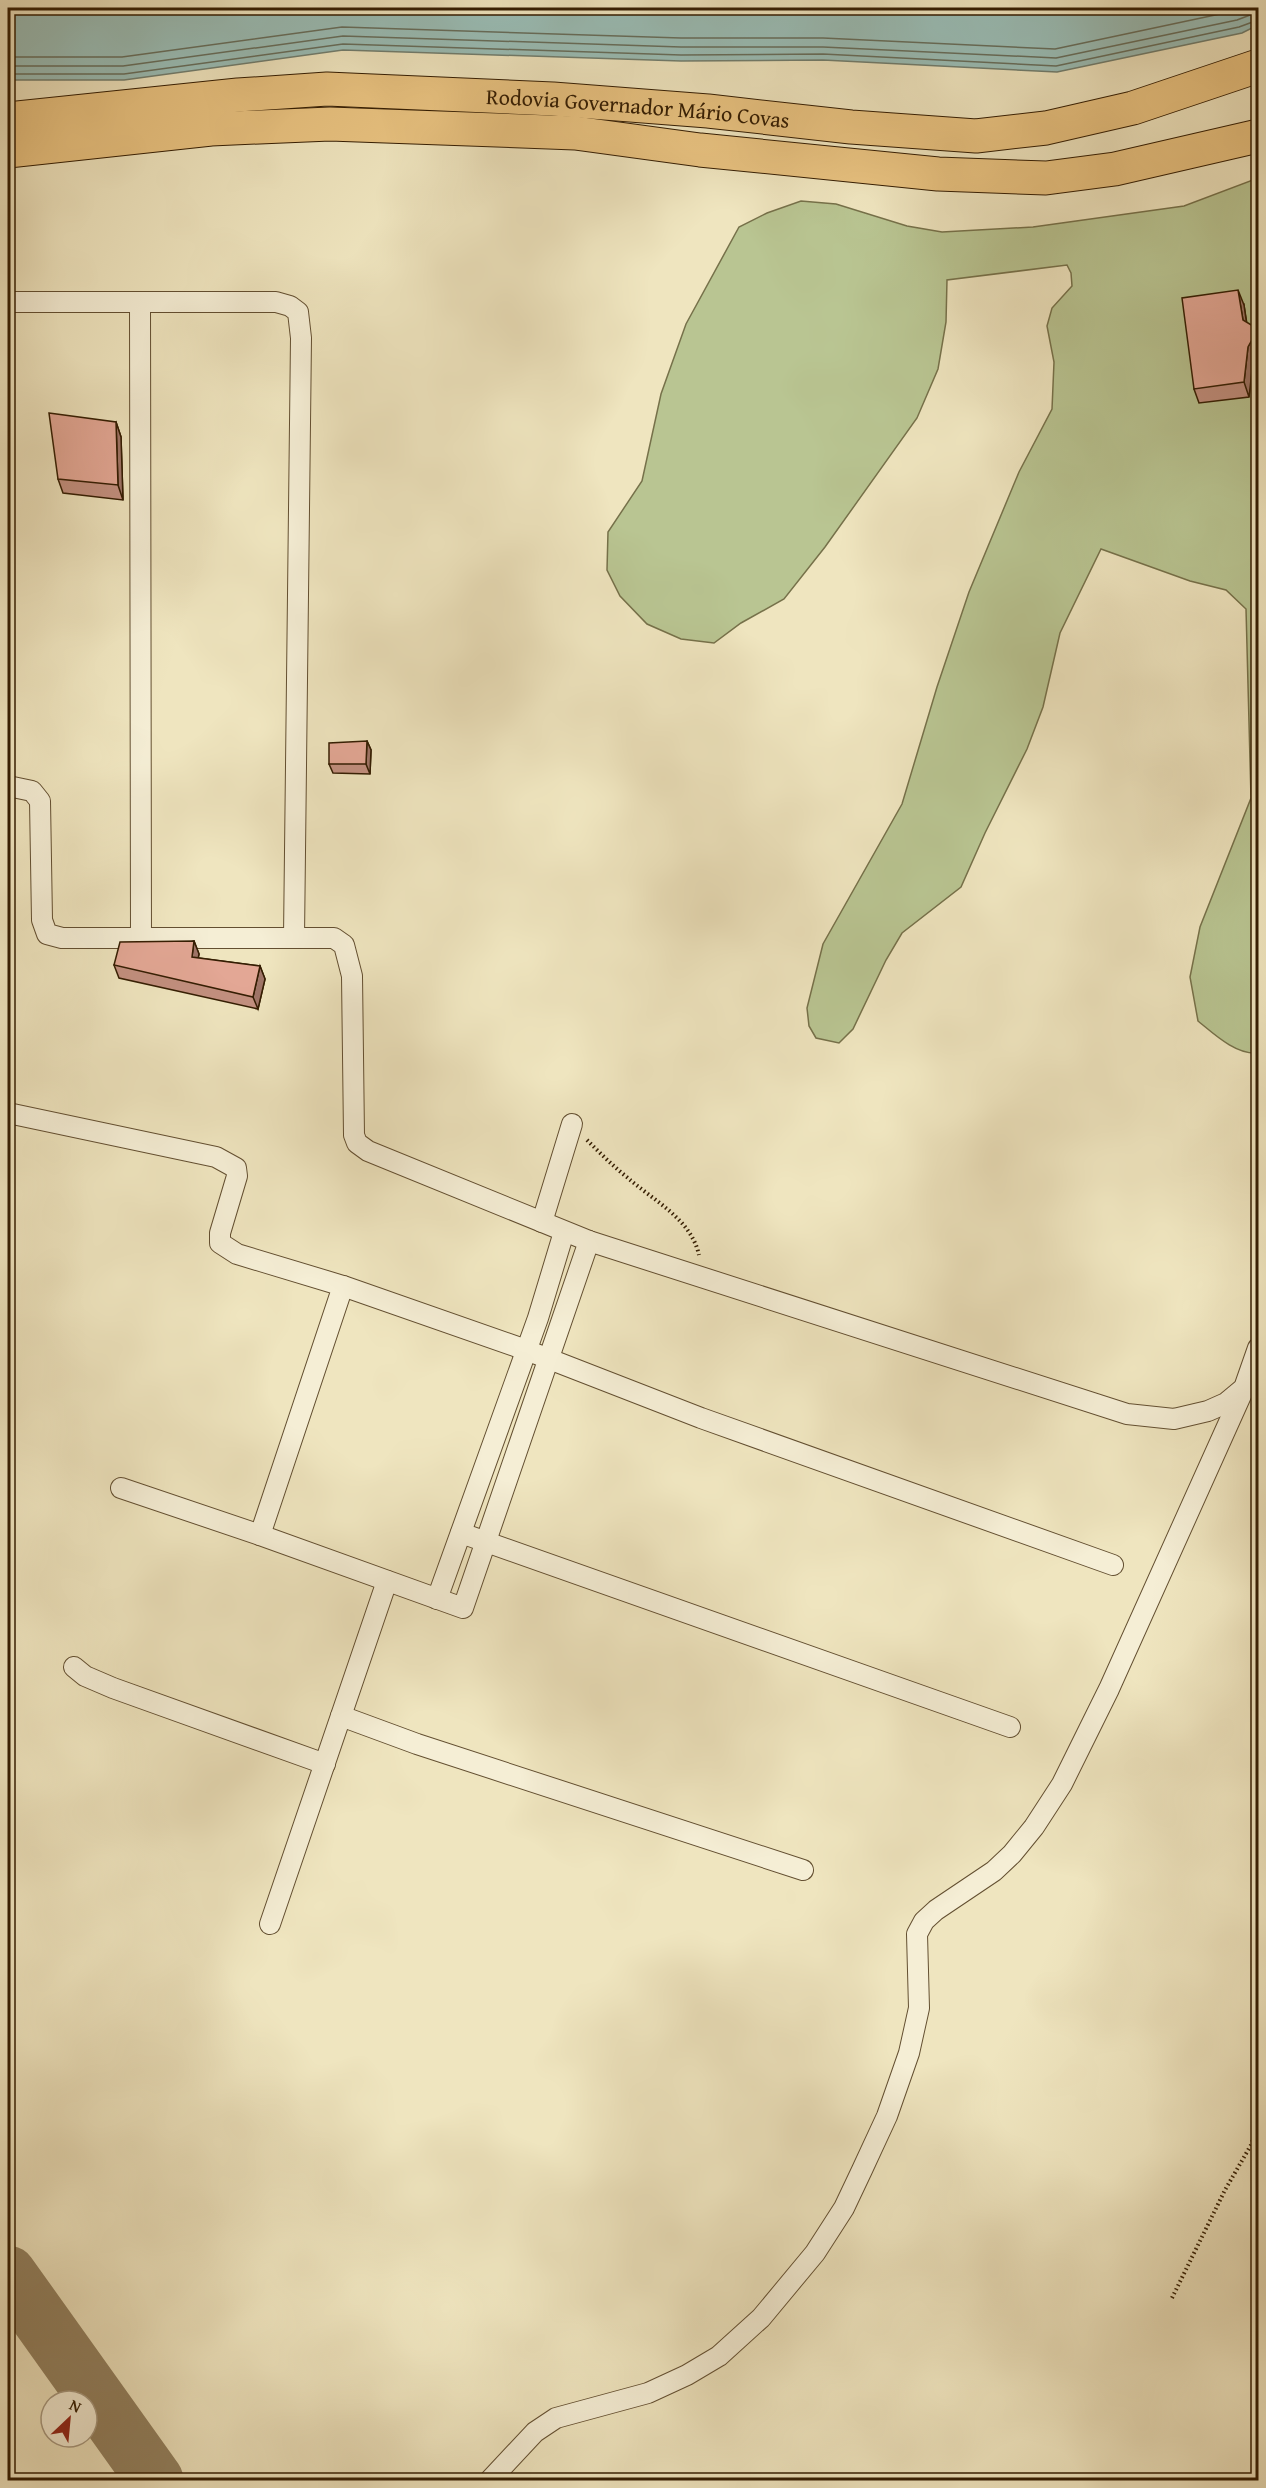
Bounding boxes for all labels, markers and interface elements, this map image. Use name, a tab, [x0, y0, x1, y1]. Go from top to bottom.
street label: Rodovia Governador Mário Covas	[485, 80, 791, 136]
north arrow	[39, 2389, 99, 2449]
text: N	[66, 2392, 86, 2419]

